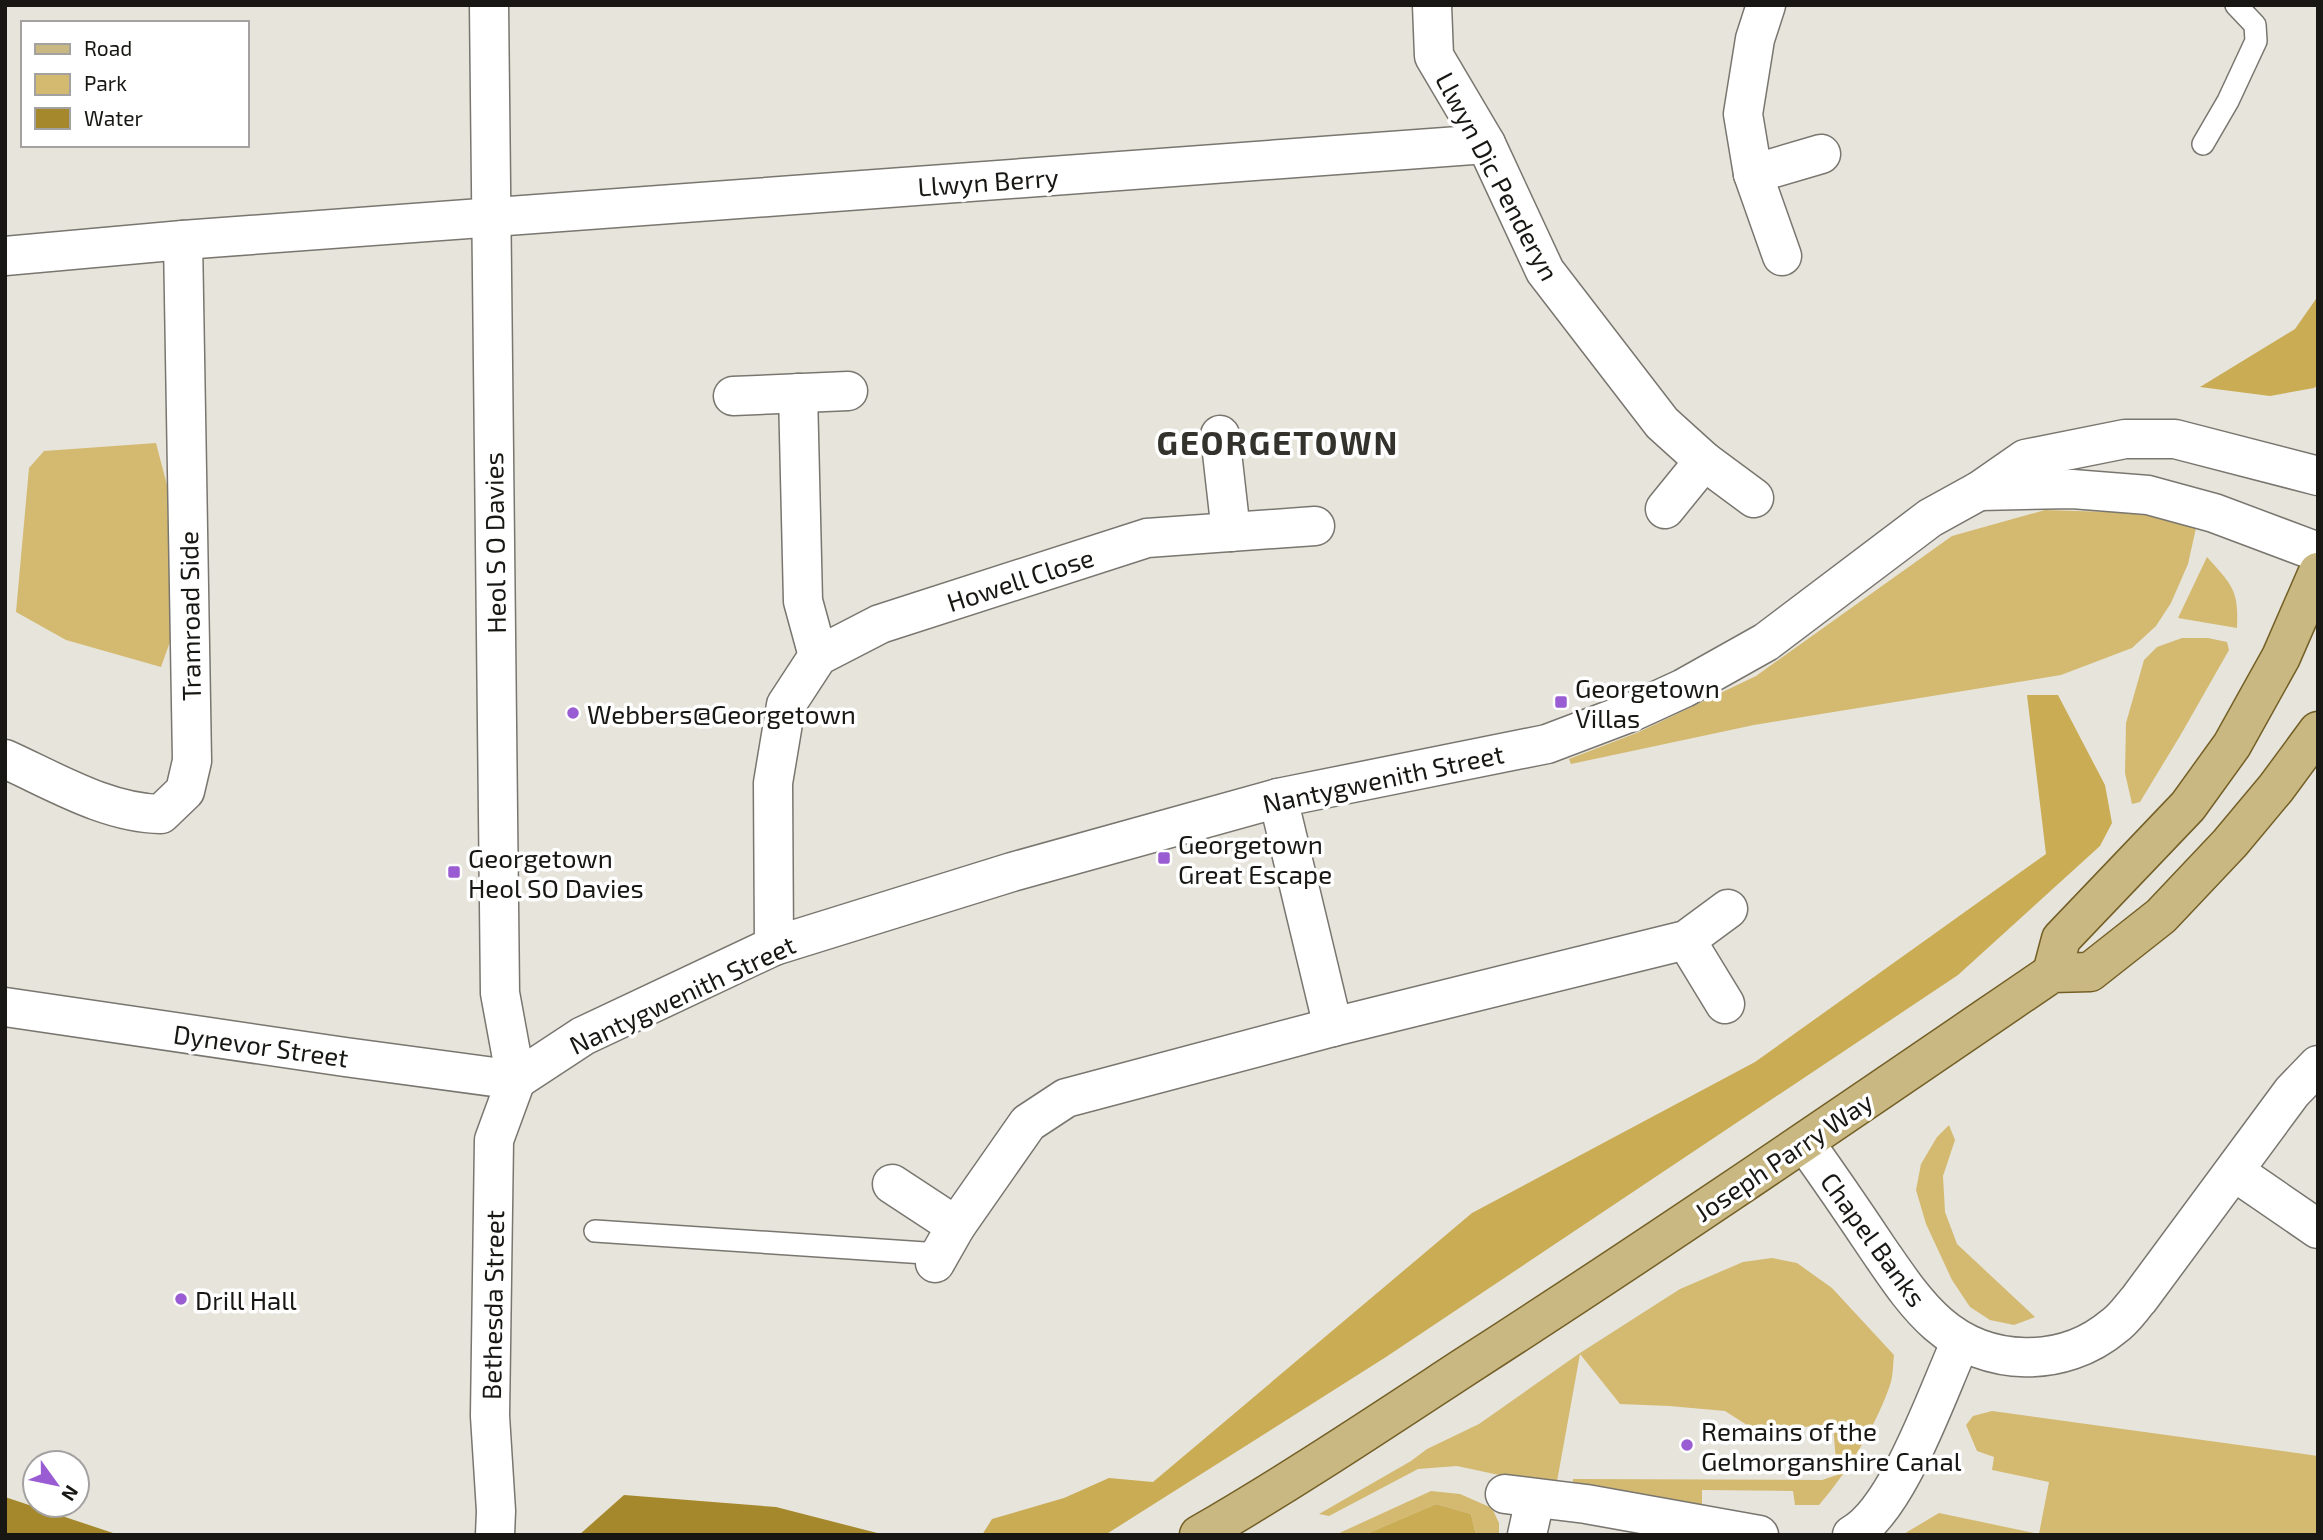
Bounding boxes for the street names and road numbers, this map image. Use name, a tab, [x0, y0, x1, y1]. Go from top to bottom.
street label: Llwyn Dic Penderyn	[1430, 67, 1566, 285]
street label: Llwyn Berry	[916, 161, 1060, 201]
street label: Heol S O Davies	[477, 452, 511, 634]
street label: Tramroad Side	[172, 531, 206, 701]
street label: Howell Close	[943, 541, 1097, 617]
street label: Nantygwenith Street	[1260, 737, 1506, 819]
street label: Nantygwenith Street	[564, 928, 800, 1060]
street label: Dynevor Street	[172, 1017, 351, 1073]
street label: Joseph Parry Way	[1688, 1085, 1878, 1227]
street label: Chapel Banks	[1815, 1166, 1933, 1312]
street label: Bethesda Street	[475, 1210, 509, 1400]

